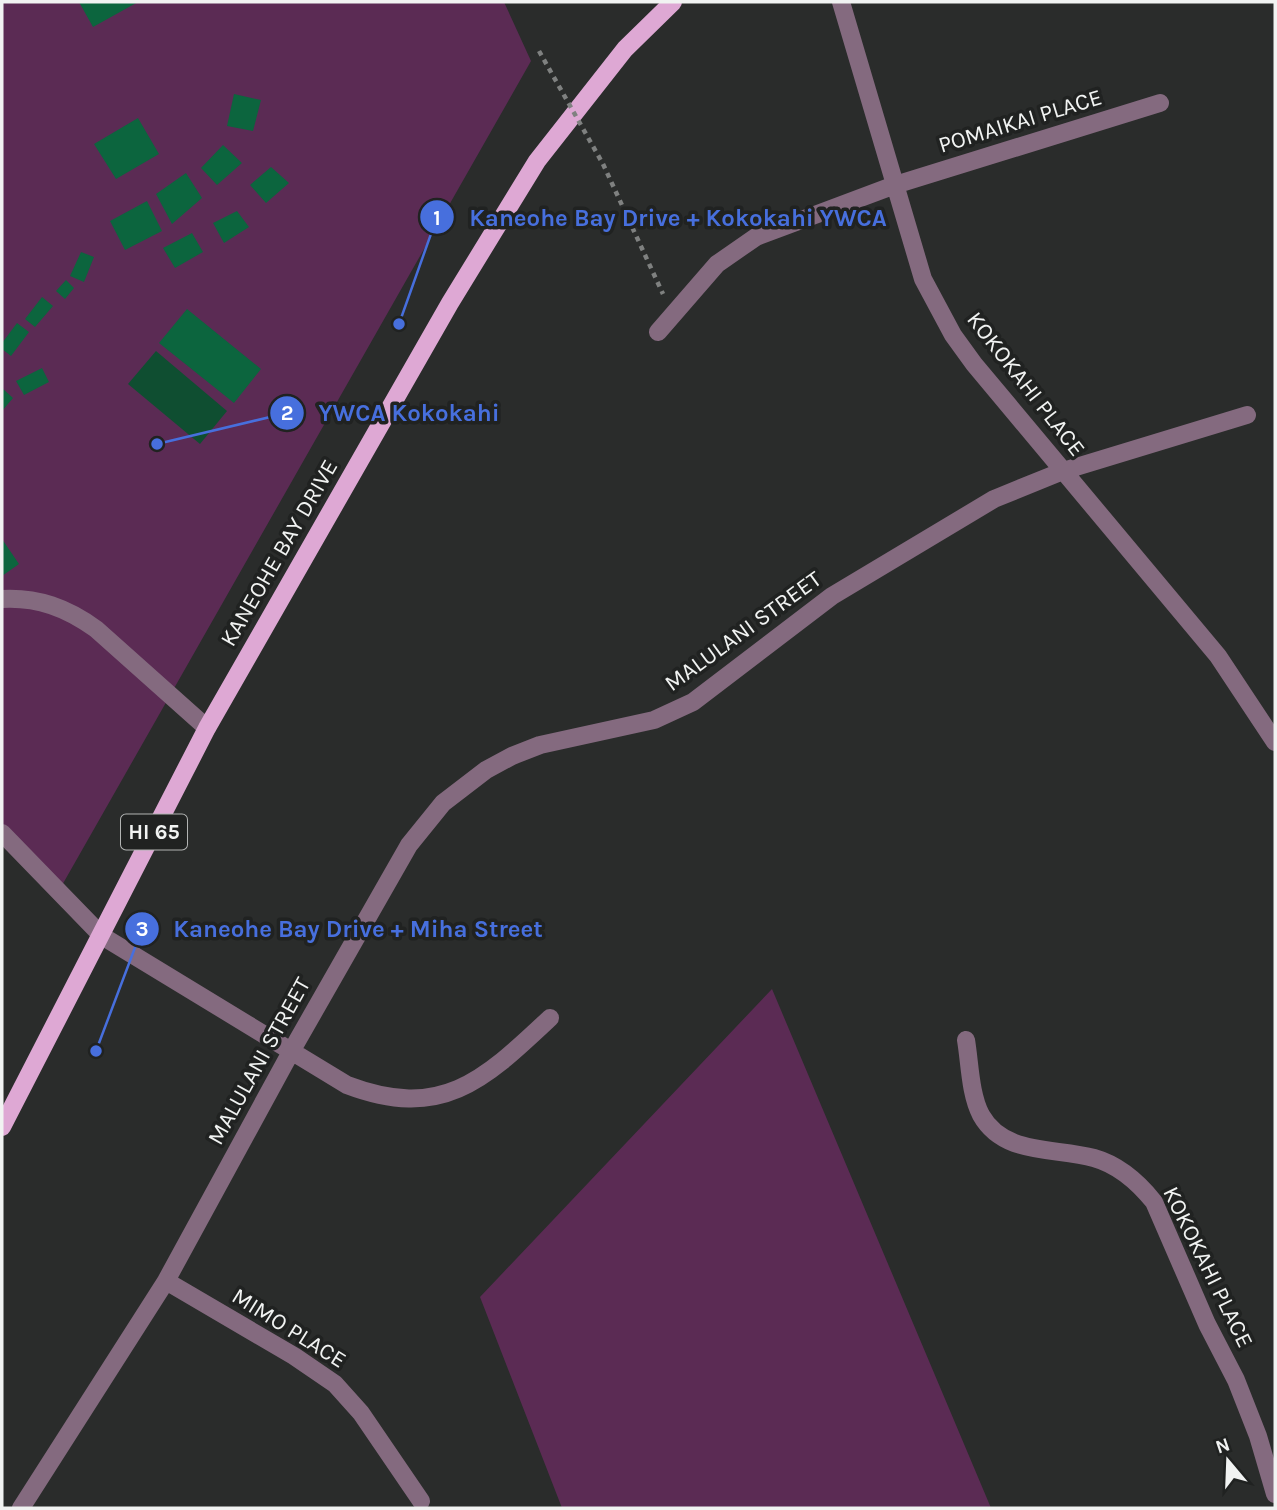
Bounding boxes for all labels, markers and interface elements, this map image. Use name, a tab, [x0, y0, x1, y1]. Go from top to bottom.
street label: POMAIKAI PLACE	[935, 83, 1105, 159]
callout: Kaneohe Bay Drive + Kokokahi YWCA	[420, 195, 900, 240]
text: Kaneohe Bay Drive + Kokokahi YWCA	[469, 204, 887, 232]
text: 1	[433, 206, 441, 230]
street label: KOKOKAHI PLACE	[961, 306, 1091, 462]
callout: YWCA Kokokahi	[269, 391, 514, 436]
text: YWCA Kokokahi	[318, 399, 500, 427]
text: 2	[281, 401, 293, 425]
street label: KANEOHE BAY DRIVE	[215, 455, 343, 651]
street label: MALULANI STREET	[659, 565, 827, 697]
road number: HI 65	[121, 814, 187, 850]
callout: Kaneohe Bay Drive + Miha Street	[125, 906, 557, 951]
text: Kaneohe Bay Drive + Miha Street	[173, 915, 543, 943]
text: 3	[135, 917, 149, 941]
street label: MALULANI STREET	[202, 972, 316, 1149]
street label: KOKOKAHI PLACE	[1157, 1182, 1259, 1352]
street label: MIMO PLACE	[227, 1282, 351, 1374]
north arrow	[1193, 1426, 1263, 1496]
text: N	[1213, 1433, 1233, 1458]

